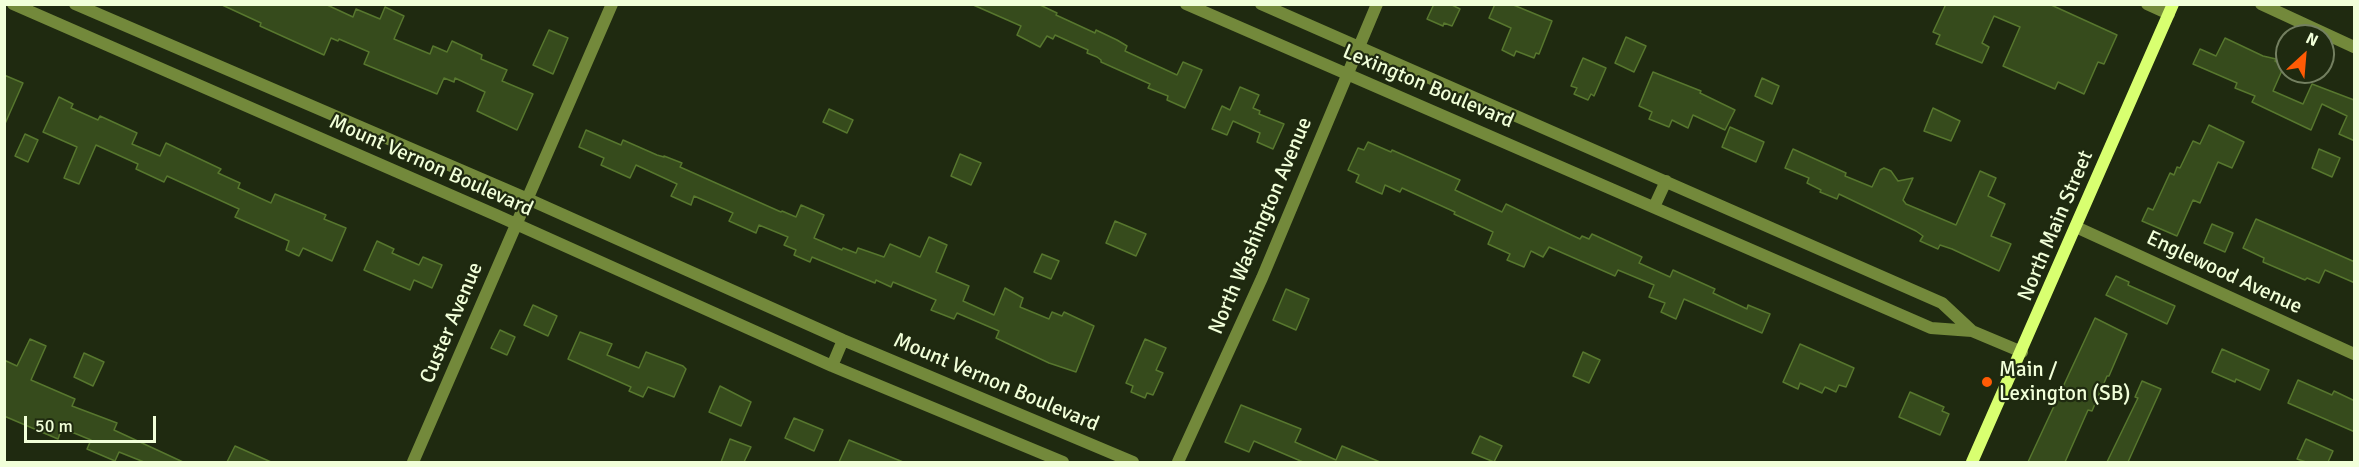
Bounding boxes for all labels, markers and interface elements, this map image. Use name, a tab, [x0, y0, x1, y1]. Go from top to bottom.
north arrow	[2275, 24, 2335, 84]
text: N	[2303, 28, 2321, 51]
street label: Lexington Boulevard	[1339, 40, 1517, 134]
street label: Mount Vernon Boulevard	[325, 110, 537, 222]
street label: North Washington Avenue	[1204, 114, 1318, 338]
street label: North Main Street	[2013, 147, 2099, 305]
street label: Englewood Avenue	[2142, 226, 2306, 320]
street label: Custer Avenue	[415, 259, 489, 387]
street label: Mount Vernon Boulevard	[890, 328, 1102, 438]
place label: Main / Lexington (SB)	[1999, 357, 2130, 407]
marker: Main / Lexington (SB)	[1980, 375, 1994, 389]
scale bar	[27, 404, 159, 442]
text: 50 m	[35, 415, 73, 437]

